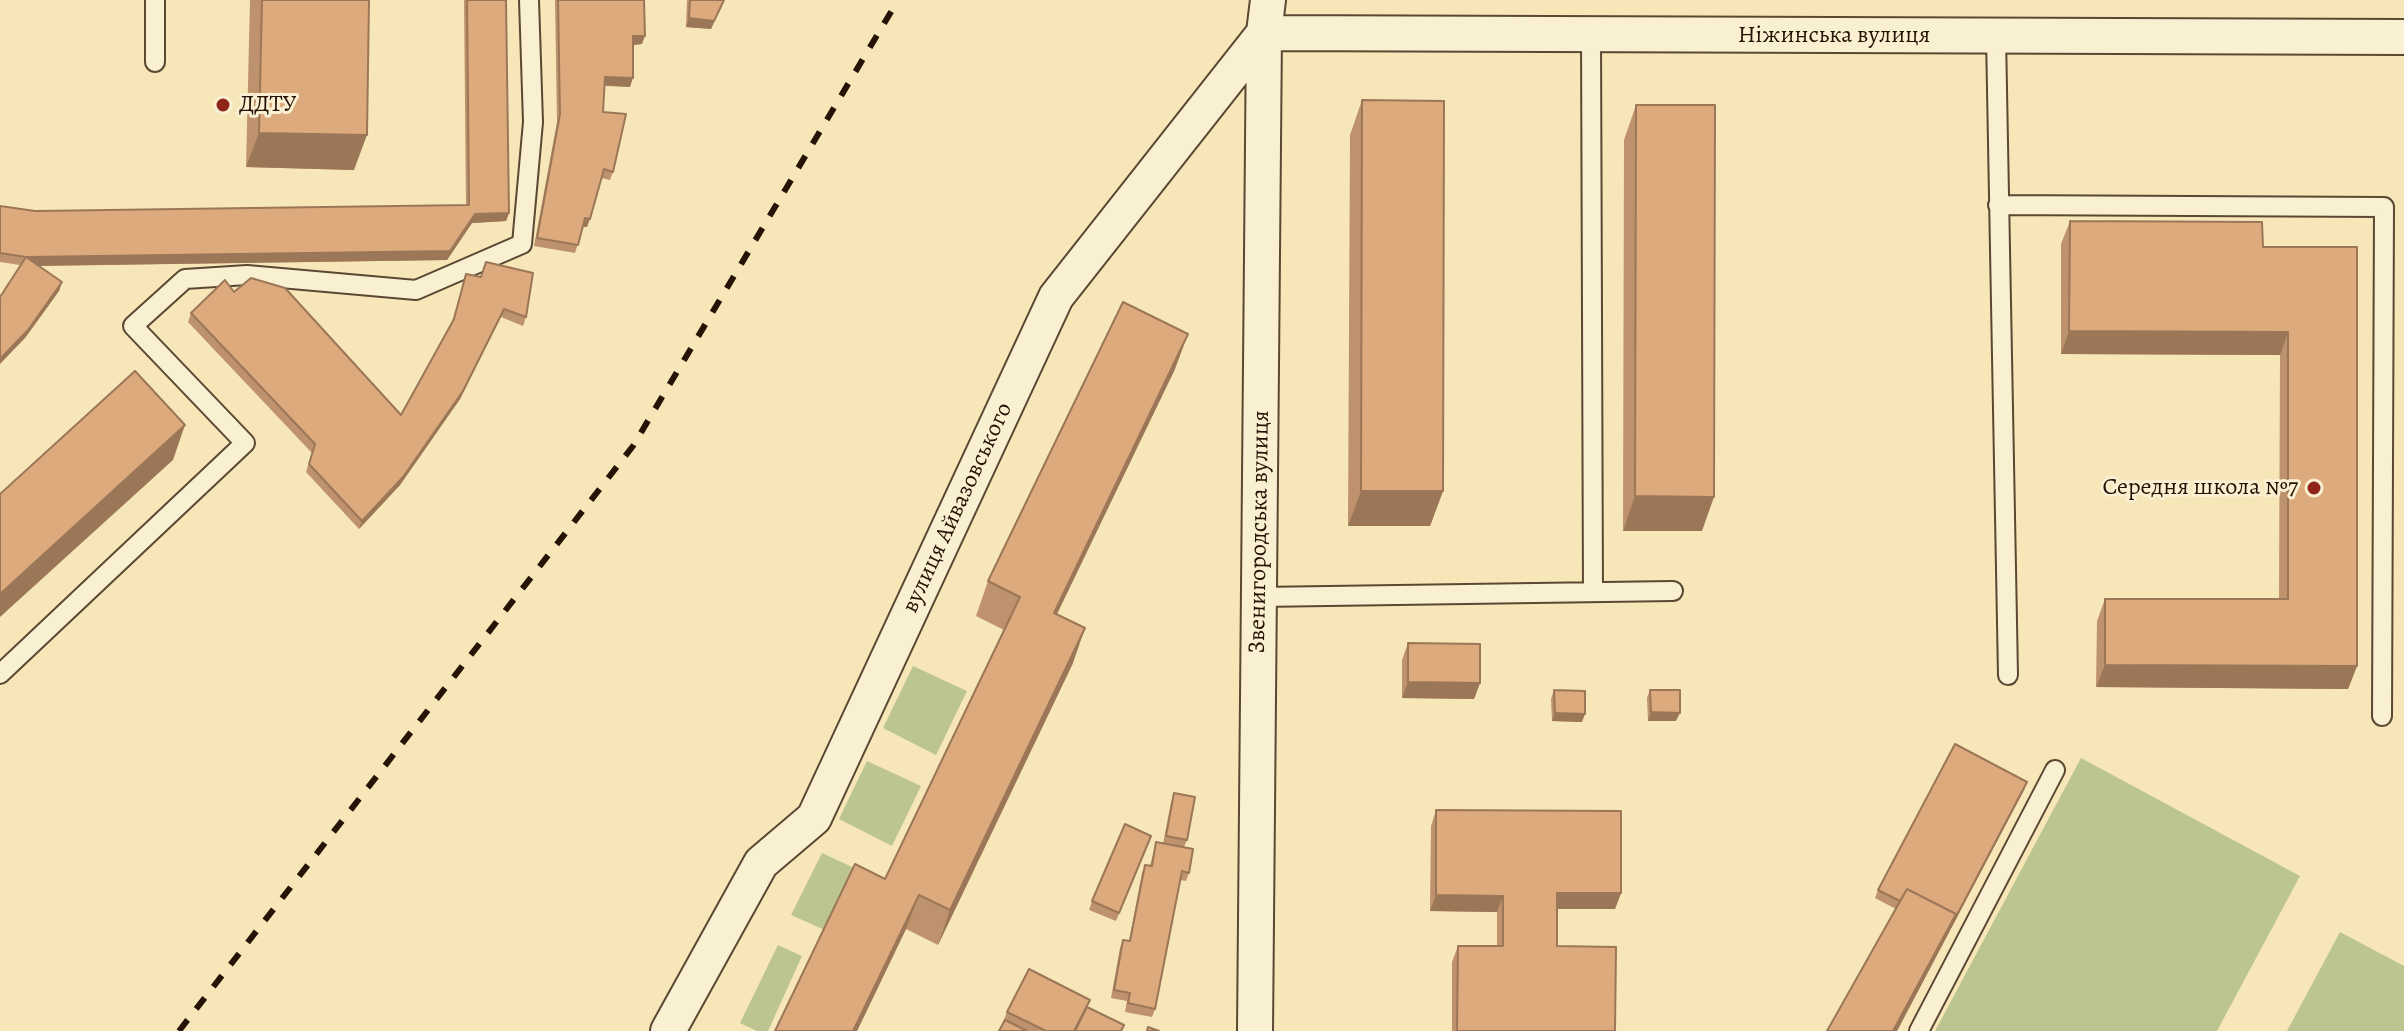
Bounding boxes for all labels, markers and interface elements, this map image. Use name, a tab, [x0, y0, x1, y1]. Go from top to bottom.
street label: Ніжинська вулиця	[1738, 22, 1930, 50]
place label: ДДТУ	[239, 91, 296, 119]
marker: ДДТУ	[214, 96, 232, 114]
street label: вулиця Айвазовського	[897, 398, 1019, 618]
street label: Звенигородська вулиця	[1243, 410, 1277, 654]
place label: Середня школа №7	[2102, 474, 2298, 502]
marker: Середня школа №7	[2305, 479, 2323, 497]

